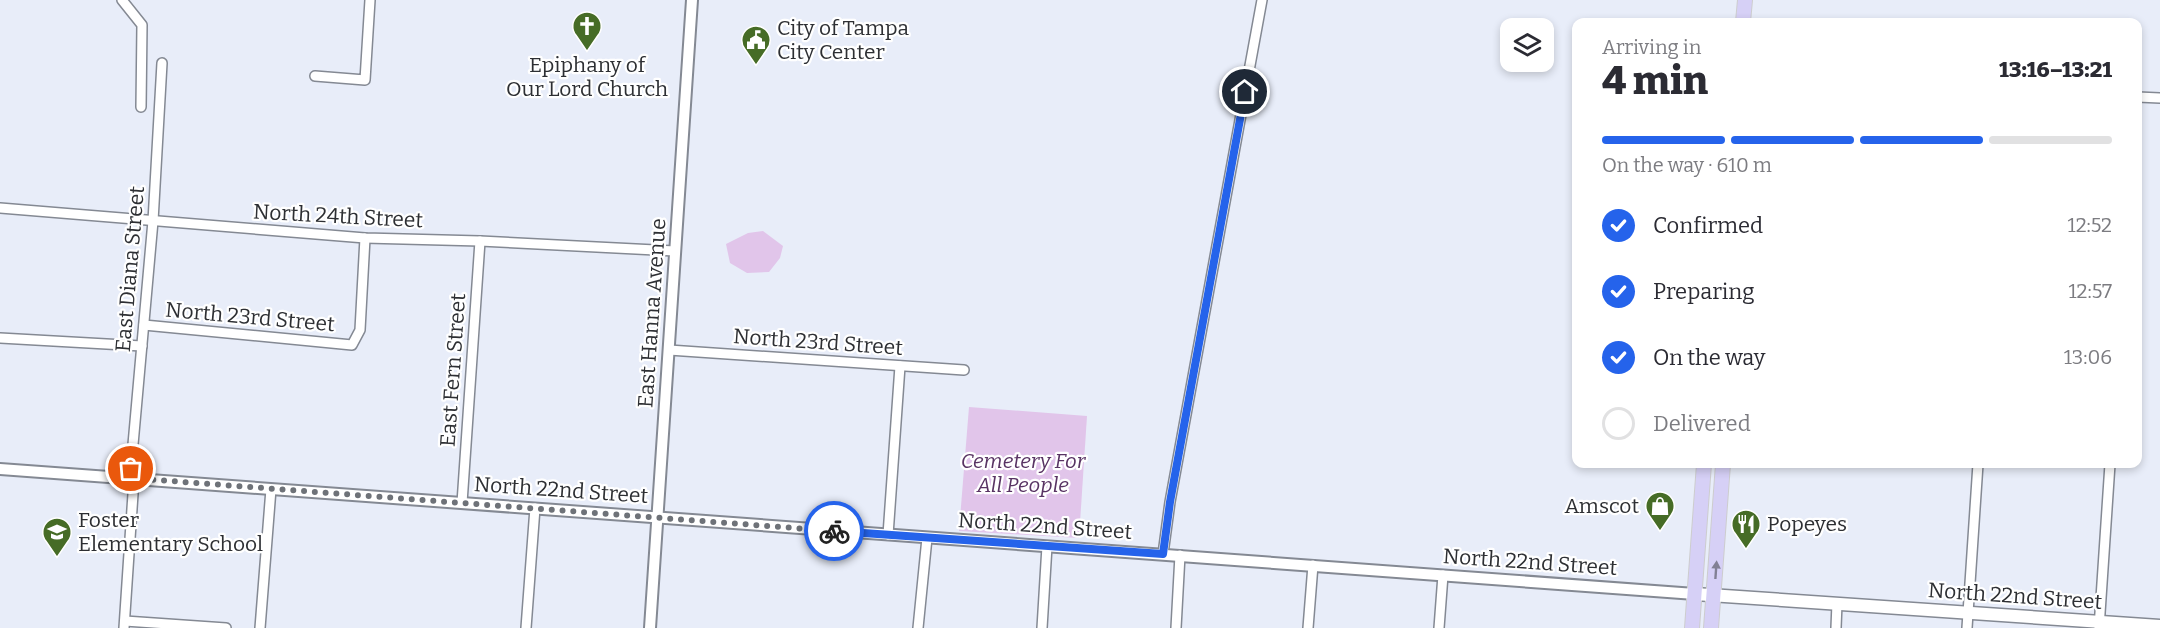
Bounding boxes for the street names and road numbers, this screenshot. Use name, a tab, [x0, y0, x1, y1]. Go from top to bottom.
street label: East Diana Street	[110, 185, 150, 353]
street label: North 24th Street	[252, 199, 424, 233]
street label: East Hanna Avenue	[632, 217, 672, 409]
street label: East Fern Street	[435, 292, 471, 448]
street label: North 23rd Street	[164, 297, 336, 337]
street label: North 23rd Street	[732, 323, 904, 361]
street label: North 22nd Street	[473, 471, 649, 509]
street label: North 22nd Street	[957, 507, 1133, 545]
street label: North 22nd Street	[1442, 543, 1618, 581]
street label: North 22nd Street	[1927, 577, 2103, 615]

